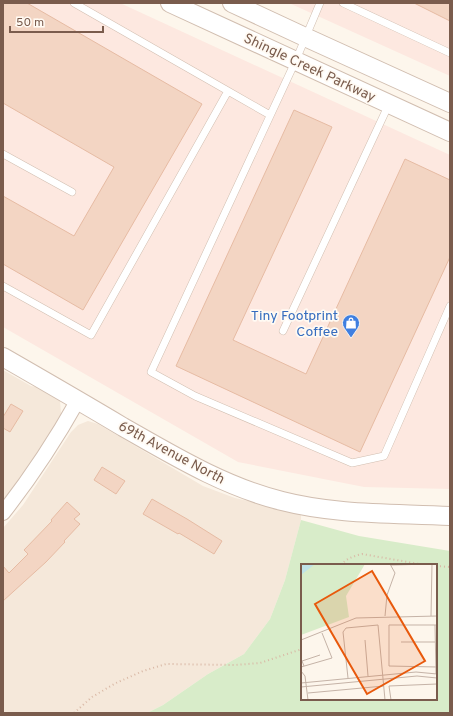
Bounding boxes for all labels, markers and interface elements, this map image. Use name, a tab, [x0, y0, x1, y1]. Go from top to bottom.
scale bar	[10, 8, 103, 34]
text: 50 m	[16, 15, 44, 31]
street label: Shingle Creek Parkway	[241, 30, 378, 106]
place label: Tiny Footprint Coffee	[251, 308, 338, 341]
shop icon: Tiny Footprint Coffee	[341, 313, 361, 338]
street label: 69th Avenue North	[115, 418, 227, 489]
inset map	[301, 564, 437, 700]

